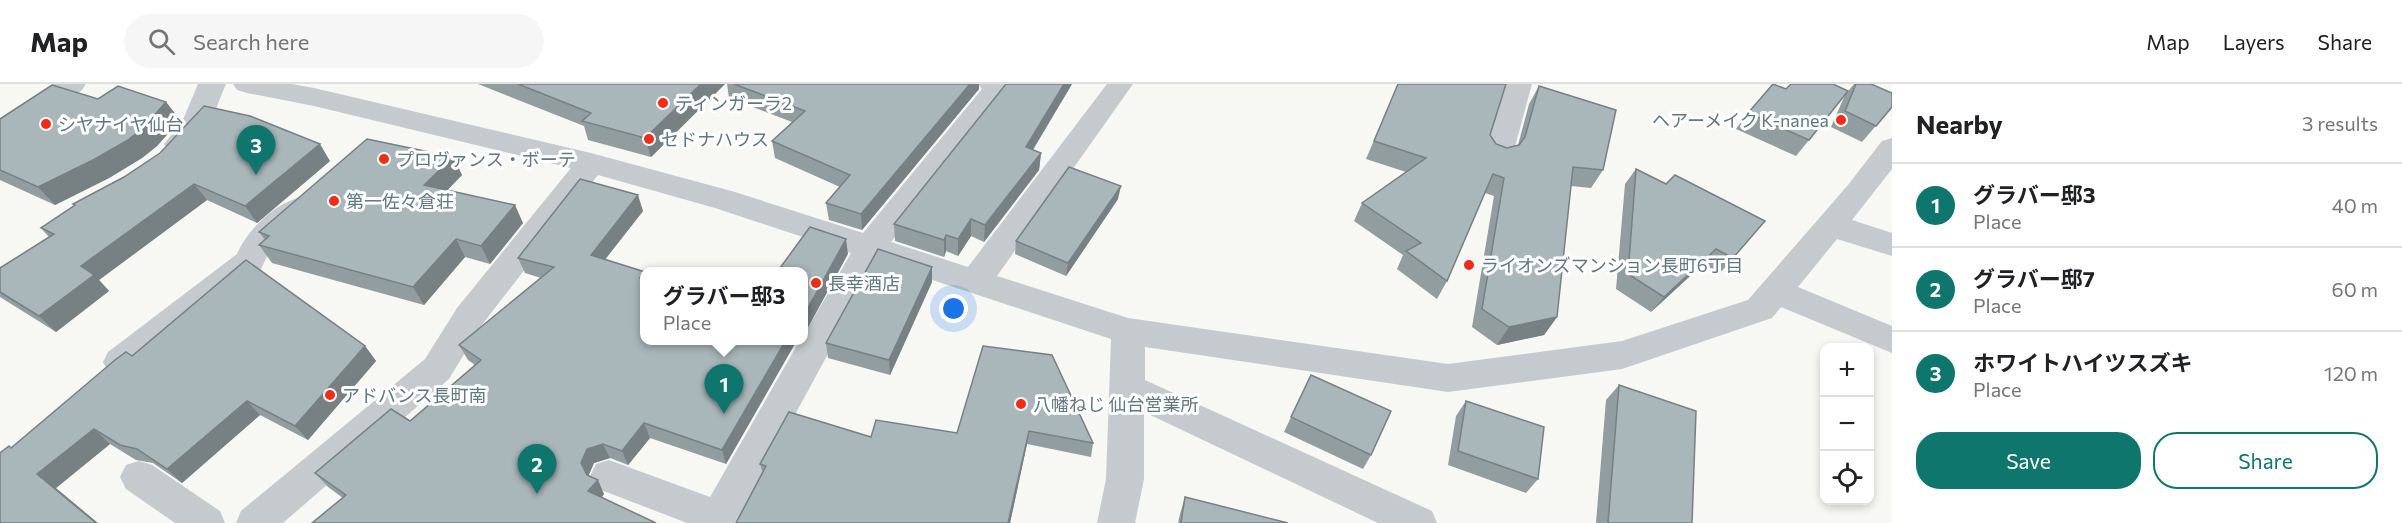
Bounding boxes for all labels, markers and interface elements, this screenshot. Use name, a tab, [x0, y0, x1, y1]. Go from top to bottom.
search box	[124, 14, 544, 68]
text: Map	[30, 24, 88, 58]
icon: search	[145, 25, 178, 58]
text: Search here	[193, 28, 309, 55]
text: Map	[2146, 29, 2190, 54]
text: Layers	[2223, 29, 2285, 54]
text: Share	[2318, 29, 2372, 54]
place label: ティンガーラ2	[675, 92, 792, 114]
marker: ティンガーラ2	[656, 96, 670, 110]
text: Nearby	[1916, 108, 2003, 139]
place label: ヘアーメイク K-nanea	[1652, 109, 1829, 131]
text: 3 results	[2302, 111, 2378, 135]
place label: シヤナイヤ仙台	[58, 113, 183, 135]
marker: ヘアーメイク K-nanea	[1834, 113, 1848, 127]
marker: シヤナイヤ仙台	[39, 117, 53, 131]
pin: 3	[236, 126, 276, 175]
place label: セドナハウス	[661, 128, 769, 150]
marker: セドナハウス	[642, 132, 656, 146]
place label: プロヴァンス・ボーテ	[396, 148, 576, 170]
marker: プロヴァンス・ボーテ	[377, 152, 391, 166]
text: グラバー邸3	[1973, 181, 2096, 208]
place label: 第一佐々倉荘	[346, 190, 454, 212]
text: 1	[1931, 193, 1940, 217]
text: 40 m	[2332, 193, 2378, 217]
marker: 第一佐々倉荘	[327, 194, 341, 208]
text: Place	[1973, 209, 2022, 233]
place label: ライオンズマンション長町6丁目	[1481, 254, 1744, 276]
marker: ライオンズマンション長町6丁目	[1462, 258, 1476, 272]
text: グラバー邸7	[1973, 265, 2095, 292]
popup	[640, 267, 808, 345]
place label: 長幸酒店	[828, 272, 900, 294]
marker: 長幸酒店	[809, 276, 823, 290]
text: 2	[1930, 277, 1941, 301]
text: 60 m	[2332, 277, 2378, 301]
text: グラバー邸3	[663, 282, 785, 309]
text: Place	[1973, 293, 2022, 317]
your location	[939, 294, 968, 323]
text: Place	[663, 310, 711, 334]
map controls	[1820, 343, 1874, 505]
button: +	[1820, 343, 1874, 397]
text: ホワイトハイツスズキ	[1973, 349, 2193, 376]
text: 3	[1930, 361, 1941, 385]
text: 120 m	[2324, 361, 2378, 385]
pin: 1	[704, 364, 744, 414]
text: Place	[1973, 377, 2022, 401]
place label: アドバンス長町南	[342, 384, 487, 406]
marker: アドバンス長町南	[323, 388, 337, 402]
place label: 八幡ねじ 仙台営業所	[1033, 393, 1198, 415]
marker: 八幡ねじ 仙台営業所	[1014, 397, 1028, 411]
button: −	[1820, 397, 1874, 451]
button: Save	[1916, 432, 2141, 489]
button: Share	[2153, 432, 2378, 489]
pin: 2	[518, 444, 556, 494]
button: locate	[1820, 451, 1874, 505]

